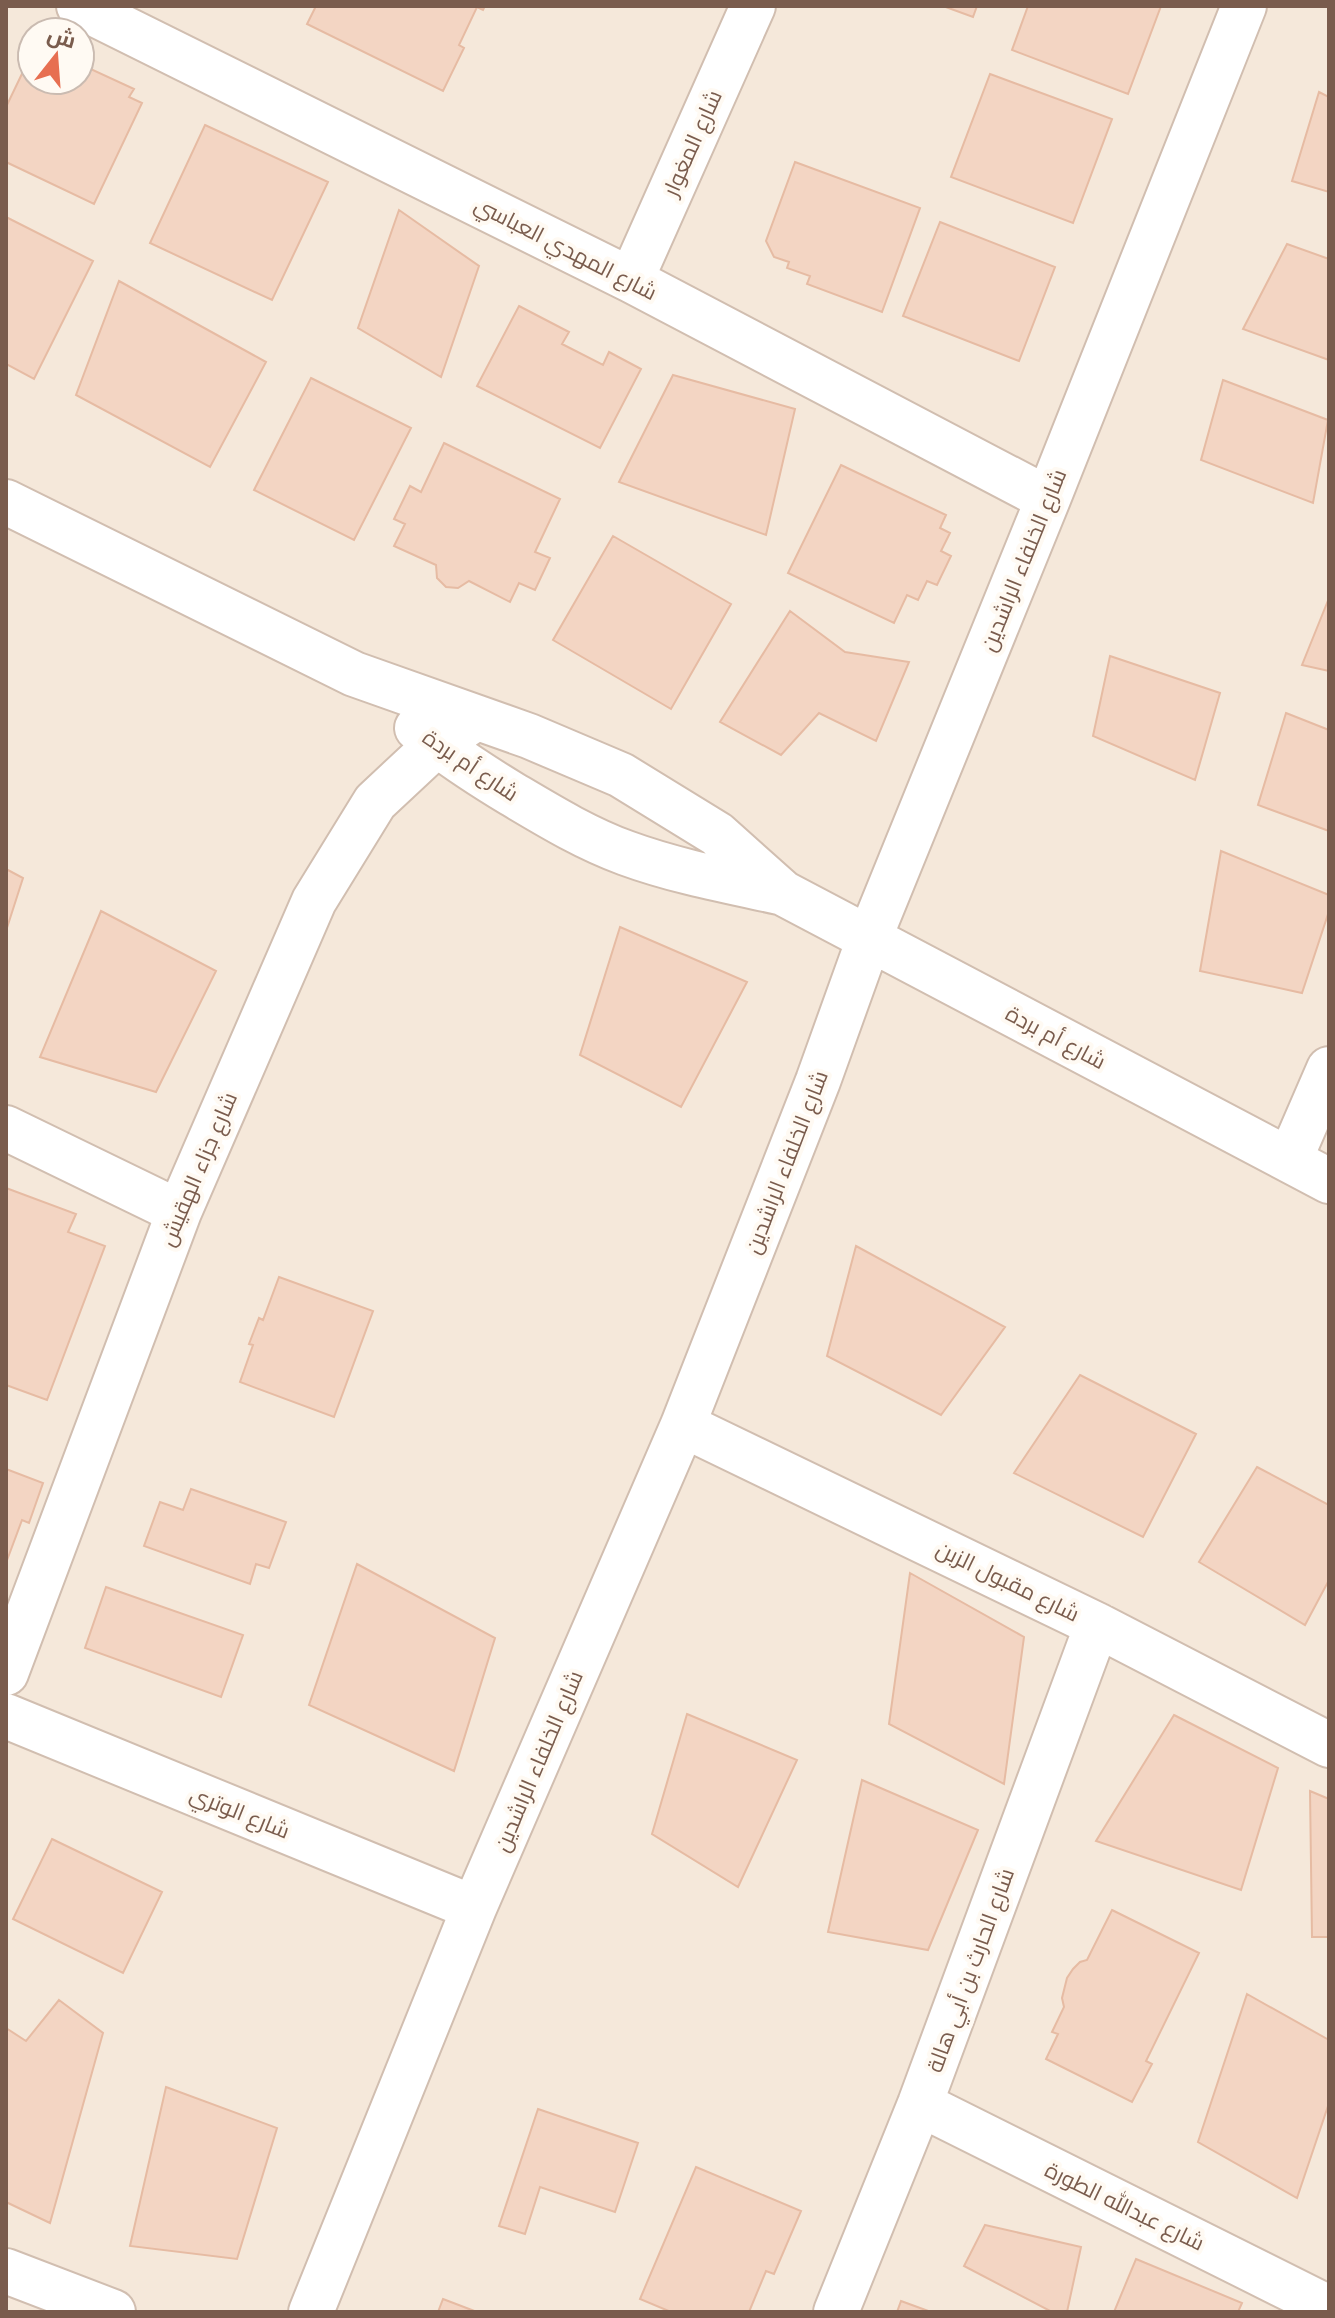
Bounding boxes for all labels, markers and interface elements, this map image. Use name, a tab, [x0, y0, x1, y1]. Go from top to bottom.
north arrow	[16, 16, 96, 96]
text: ش	[44, 19, 79, 54]
street label: شارع المغوار	[655, 85, 729, 203]
street label: شارع المهدي العباسي	[469, 190, 662, 309]
street label: شارع الخلفاء الراشدين	[974, 465, 1073, 656]
street label: شارع أم بردة	[417, 723, 524, 809]
street label: شارع أم بردة	[1000, 999, 1111, 1077]
street label: شارع الخلفاء الراشدين	[738, 1066, 835, 1258]
street label: شارع جزاء الهقيش	[153, 1088, 244, 1251]
street label: شارع مقبول الزبن	[931, 1534, 1084, 1629]
street label: شارع الخلفاء الراشدين	[487, 1666, 590, 1856]
street label: شارع الوتري	[185, 1779, 294, 1847]
street label: شارع الحارث بن أبي هالة	[920, 1864, 1023, 2077]
street label: شارع عبدالله الطورة	[1040, 2155, 1209, 2258]

